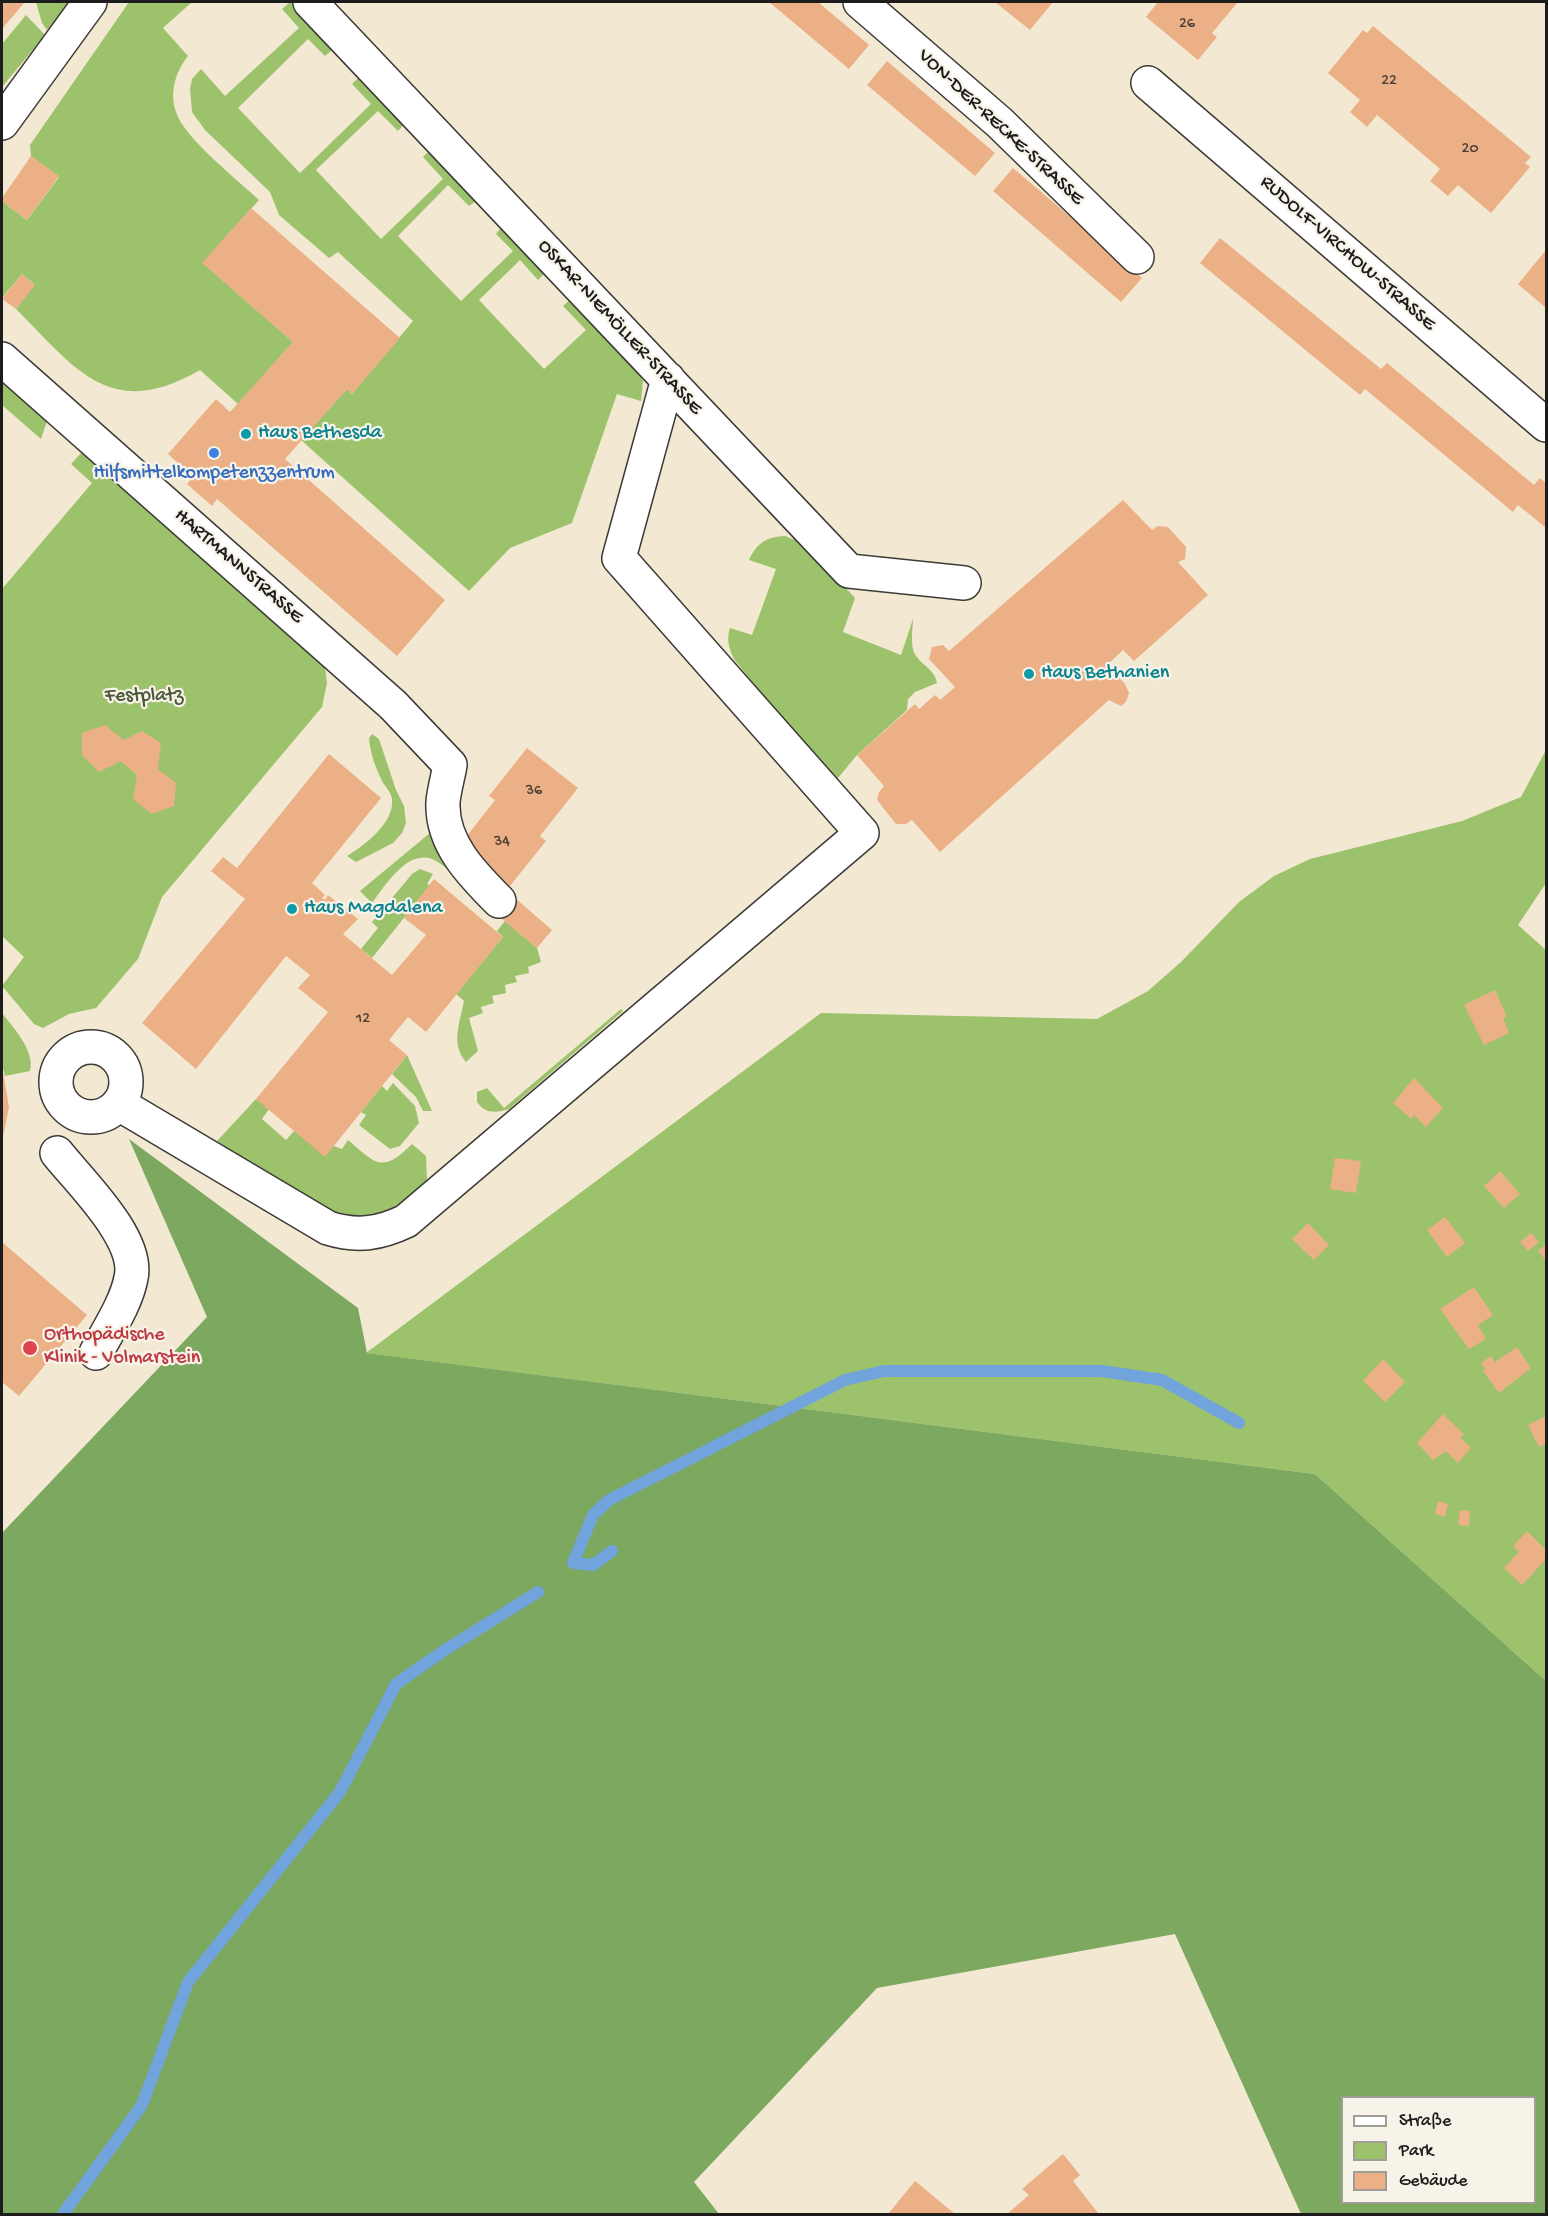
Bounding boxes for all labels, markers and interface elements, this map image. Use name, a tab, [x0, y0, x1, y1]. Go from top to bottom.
house number: 26	[1179, 15, 1195, 35]
street label: VON-DER-RECKE-STRASSE	[912, 45, 1088, 211]
house number: 22	[1381, 72, 1397, 92]
house number: 20	[1462, 140, 1478, 160]
street label: RUDOLF-VIRCHOW-STRASSE	[1254, 171, 1440, 337]
street label: OSKAR-NIEMÖLLER-STRASSE	[531, 235, 707, 421]
place label: Haus Bethesda	[258, 422, 382, 446]
marker: Haus Bethesda	[239, 427, 253, 441]
marker: Hilfsmittelkompetenzzentrum	[207, 446, 221, 460]
place label: Hilfsmittelkompetenzzentrum	[93, 462, 335, 486]
street label: HARTMANNSTRASSE	[168, 504, 308, 630]
place label: Haus Bethanien	[1041, 662, 1169, 686]
marker: Haus Bethanien	[1022, 667, 1036, 681]
park label: Festplatz	[105, 685, 183, 709]
house number: 36	[526, 782, 542, 802]
house number: 34	[494, 833, 510, 853]
place label: Haus Magdalena	[304, 897, 443, 921]
marker: Haus Magdalena	[285, 902, 299, 916]
house number: 12	[356, 1010, 370, 1030]
place label: Orthopädische Klinik - Volmarstein	[44, 1324, 200, 1371]
marker: Orthopädische Klinik - Volmarstein	[21, 1339, 39, 1357]
legend	[1341, 2096, 1536, 2204]
text: Straße	[1399, 2111, 1451, 2132]
text: Park	[1399, 2141, 1433, 2162]
text: Gebäude	[1399, 2171, 1467, 2192]

